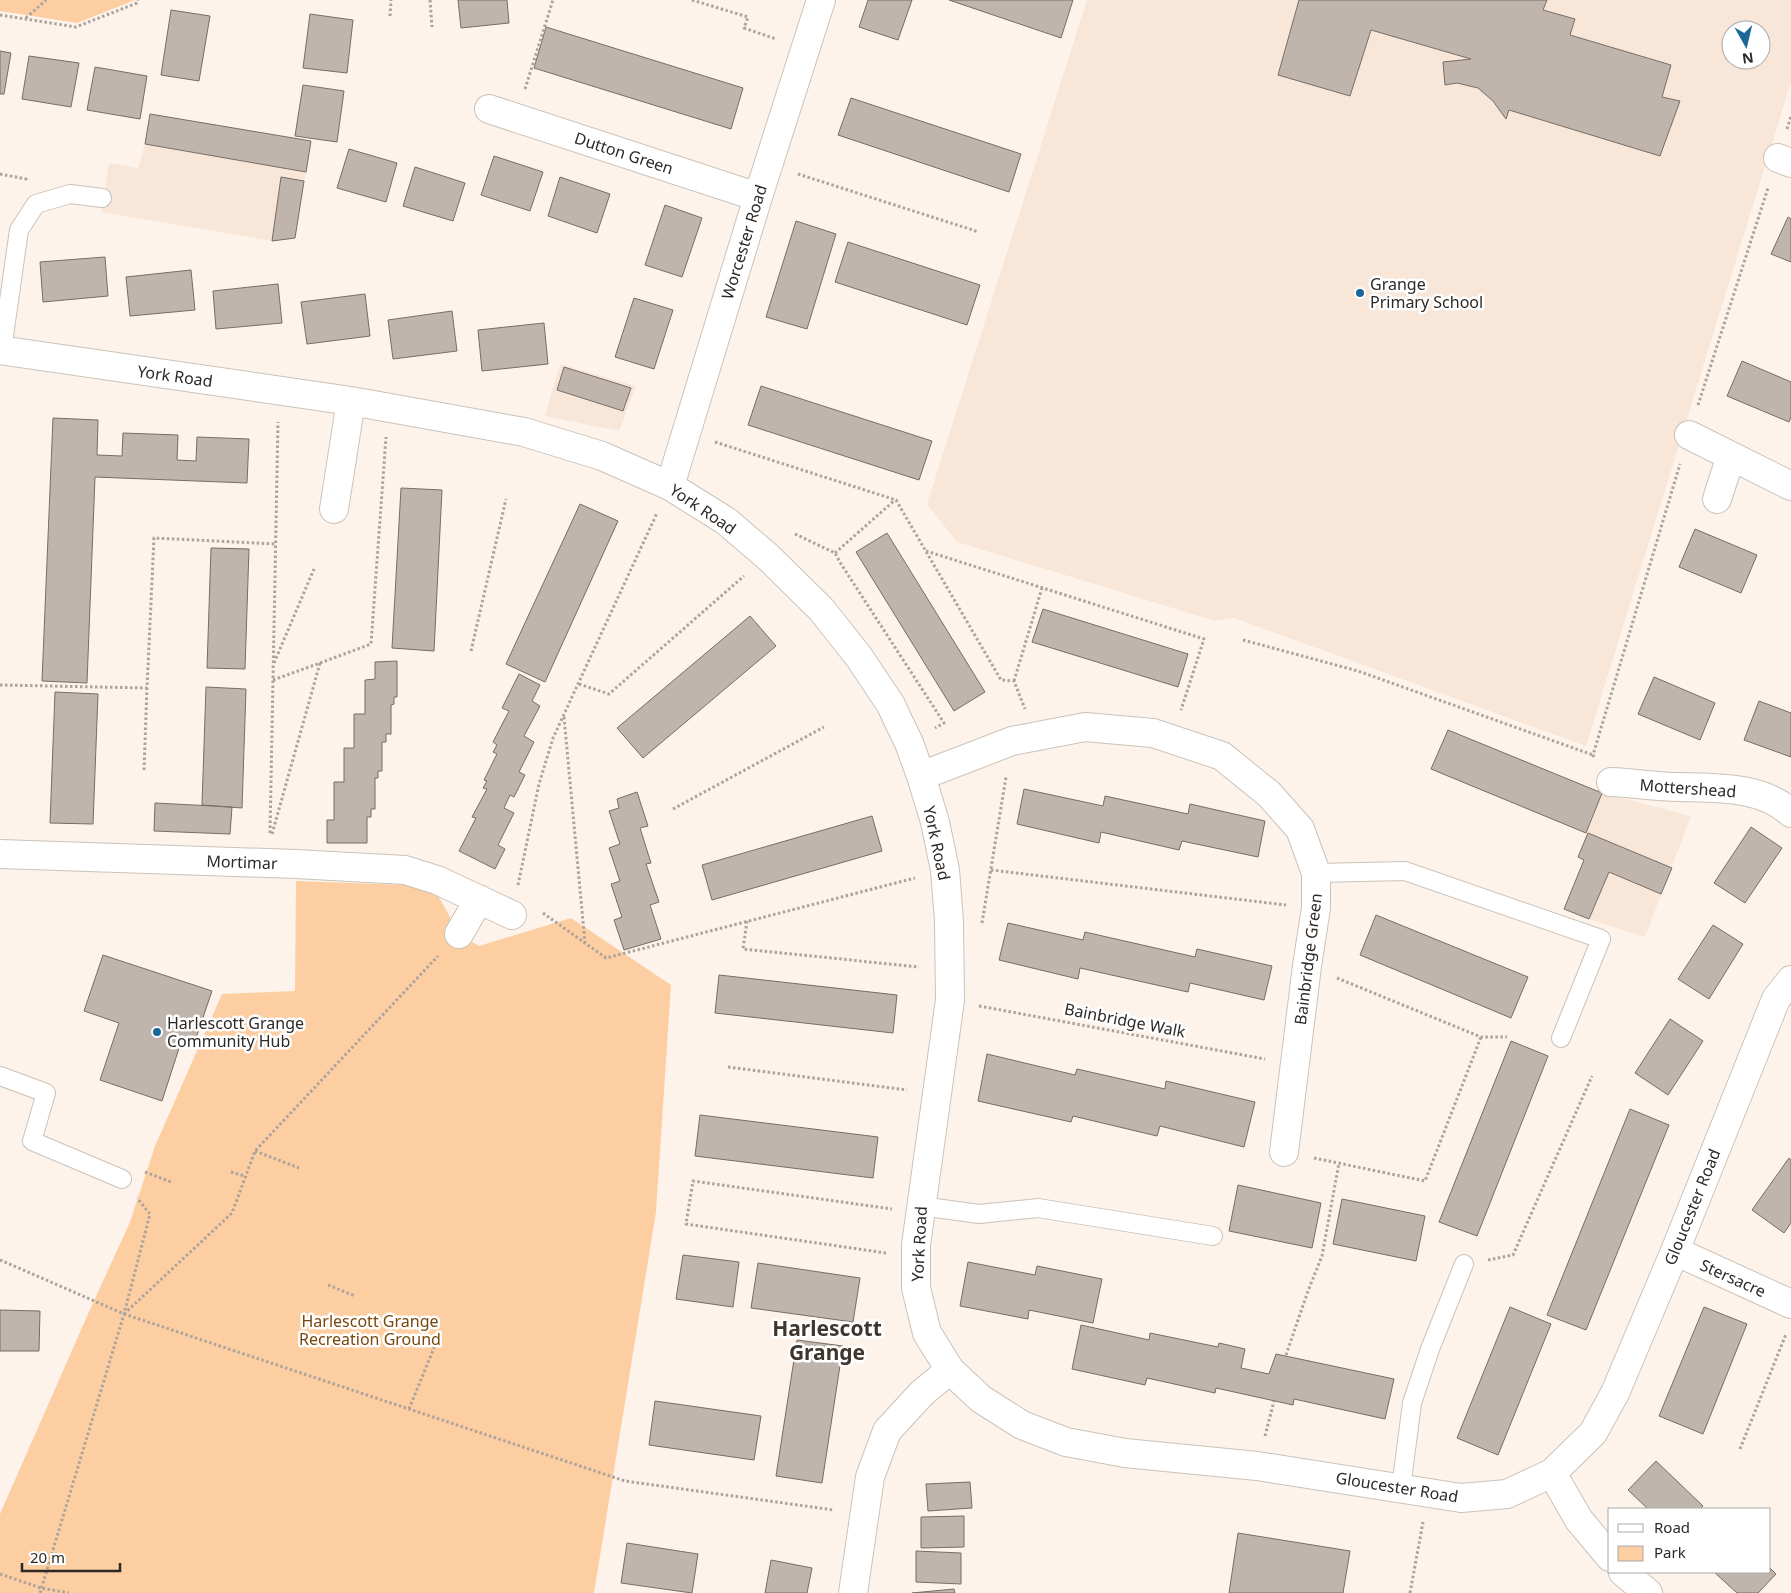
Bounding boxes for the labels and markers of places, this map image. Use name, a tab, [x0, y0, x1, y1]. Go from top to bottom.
place label: Grange Primary School	[1370, 273, 1483, 313]
marker: Grange Primary School	[1354, 287, 1366, 299]
place label: Harlescott Grange Community Hub	[167, 1012, 304, 1052]
marker: Harlescott Grange Community Hub	[151, 1026, 163, 1038]

